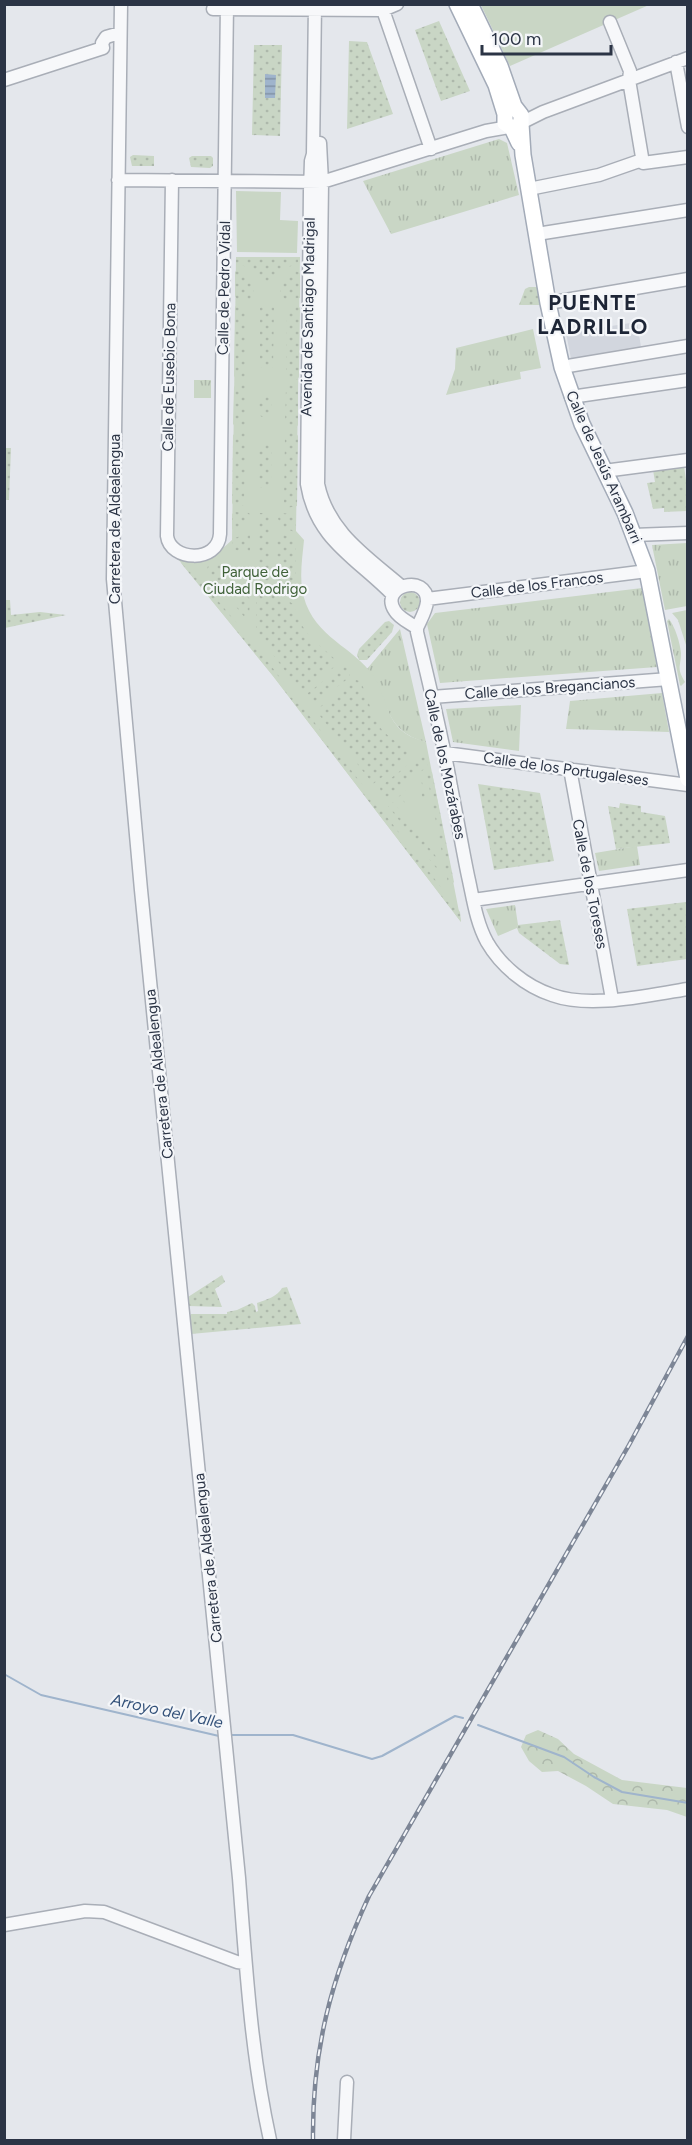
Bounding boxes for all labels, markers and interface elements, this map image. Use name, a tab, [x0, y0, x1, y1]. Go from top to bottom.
scale bar	[482, 18, 611, 56]
text: 100 m	[491, 28, 541, 50]
street label: Avenida de Santiago Madrigal	[297, 217, 319, 417]
street label: Calle de Pedro Vidal	[214, 221, 234, 355]
district label: PUENTE LADRILLO	[537, 290, 649, 339]
street label: Calle de Eusebio Bona	[159, 303, 179, 451]
street label: Calle de Jesús Arambarri	[562, 388, 646, 546]
street label: Carretera de Aldealengua	[106, 434, 124, 604]
park label: Parque de Ciudad Rodrigo	[203, 563, 308, 598]
street label: Calle de los Francos	[470, 568, 604, 602]
street label: Calle de los Bregancianos	[464, 673, 636, 703]
street label: Calle de los Mozárabes	[420, 687, 470, 841]
street label: Calle de los Portugaleses	[482, 748, 650, 790]
street label: Calle de los Toreses	[569, 818, 611, 950]
street label: Carretera de Aldealengua	[141, 988, 177, 1160]
street label: Carretera de Aldealengua	[190, 1472, 226, 1644]
water label: Arroyo del Valle	[108, 1690, 225, 1732]

